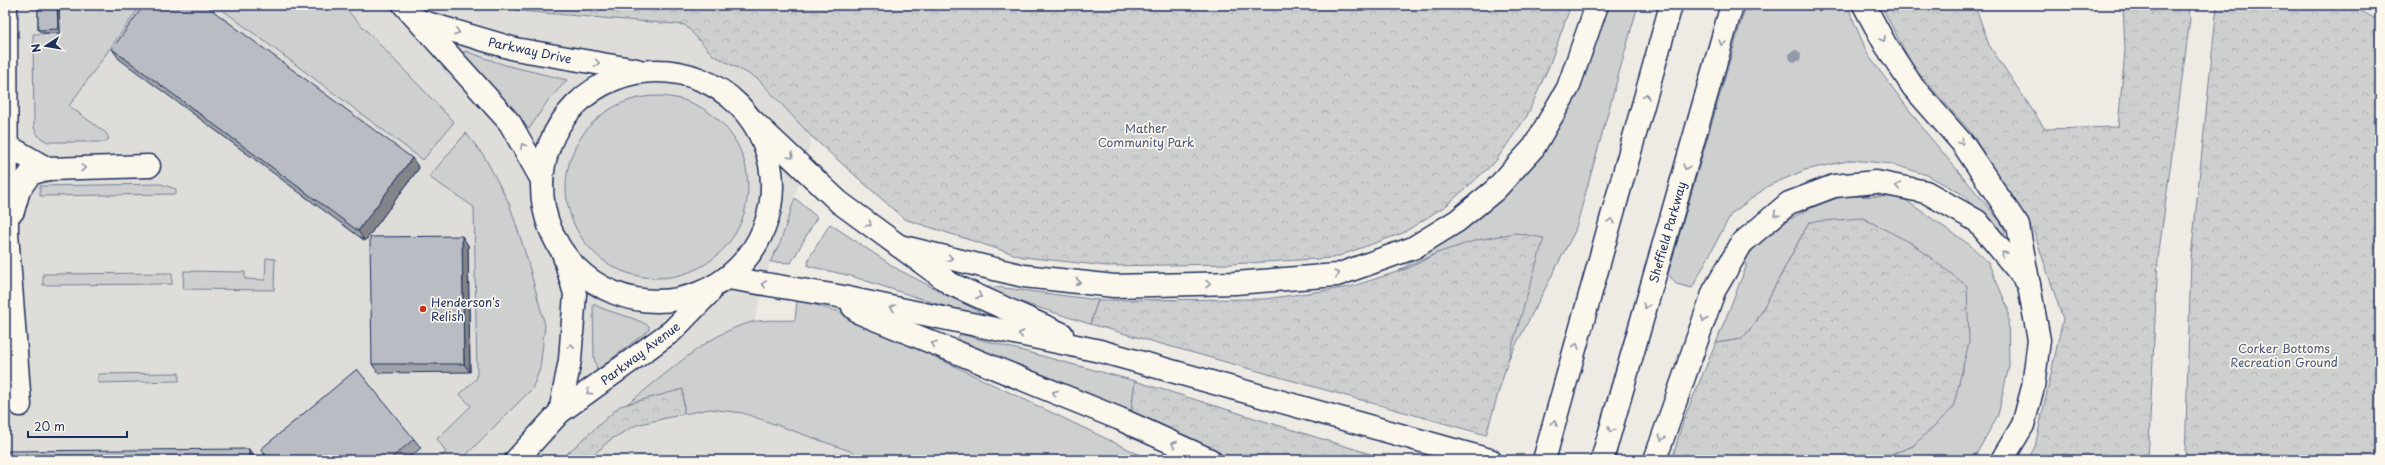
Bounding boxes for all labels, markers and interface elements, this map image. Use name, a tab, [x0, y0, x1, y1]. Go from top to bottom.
north arrow	[26, 26, 66, 66]
one-way arrow	[453, 27, 460, 36]
street label: Parkway Drive	[487, 32, 573, 68]
one-way arrow	[1878, 35, 1885, 42]
one-way arrow	[1718, 39, 1727, 46]
text: N	[26, 42, 45, 54]
one-way arrow	[594, 59, 601, 67]
one-way arrow	[1641, 93, 1649, 99]
park label: Mather Community Park	[1098, 119, 1194, 151]
one-way arrow	[1957, 138, 1964, 145]
one-way arrow	[520, 143, 527, 150]
one-way arrow	[786, 152, 794, 159]
one-way arrow	[80, 164, 86, 172]
one-way arrow	[1682, 164, 1691, 171]
street label: Sheffield Parkway	[1644, 179, 1690, 285]
one-way arrow	[1895, 183, 1901, 191]
one-way arrow	[1773, 210, 1781, 217]
one-way arrow	[1606, 218, 1615, 225]
one-way arrow	[865, 219, 872, 227]
one-way arrow	[2002, 251, 2009, 259]
one-way arrow	[947, 253, 954, 262]
one-way arrow	[1334, 271, 1340, 279]
one-way arrow	[1075, 277, 1081, 286]
one-way arrow	[1205, 279, 1211, 288]
one-way arrow	[761, 280, 767, 289]
one-way arrow	[975, 291, 982, 299]
place label: Henderson's Relish	[431, 293, 501, 325]
one-way arrow	[1642, 302, 1651, 309]
marker: Henderson's Relish	[418, 304, 428, 314]
one-way arrow	[890, 304, 897, 312]
one-way arrow	[1700, 315, 1708, 322]
street label: Parkway Avenue	[597, 317, 684, 389]
one-way arrow	[1018, 330, 1024, 339]
park label: Corker Bottoms Recreation Ground	[2230, 339, 2338, 371]
one-way arrow	[931, 340, 938, 348]
one-way arrow	[567, 343, 576, 349]
one-way arrow	[1571, 343, 1580, 350]
one-way arrow	[586, 387, 593, 394]
one-way arrow	[1051, 390, 1058, 398]
scale bar	[28, 413, 127, 439]
text: 20 m	[34, 417, 65, 435]
one-way arrow	[1550, 419, 1558, 426]
one-way arrow	[1607, 427, 1616, 434]
one-way arrow	[1658, 434, 1667, 441]
one-way arrow	[1171, 441, 1179, 449]

